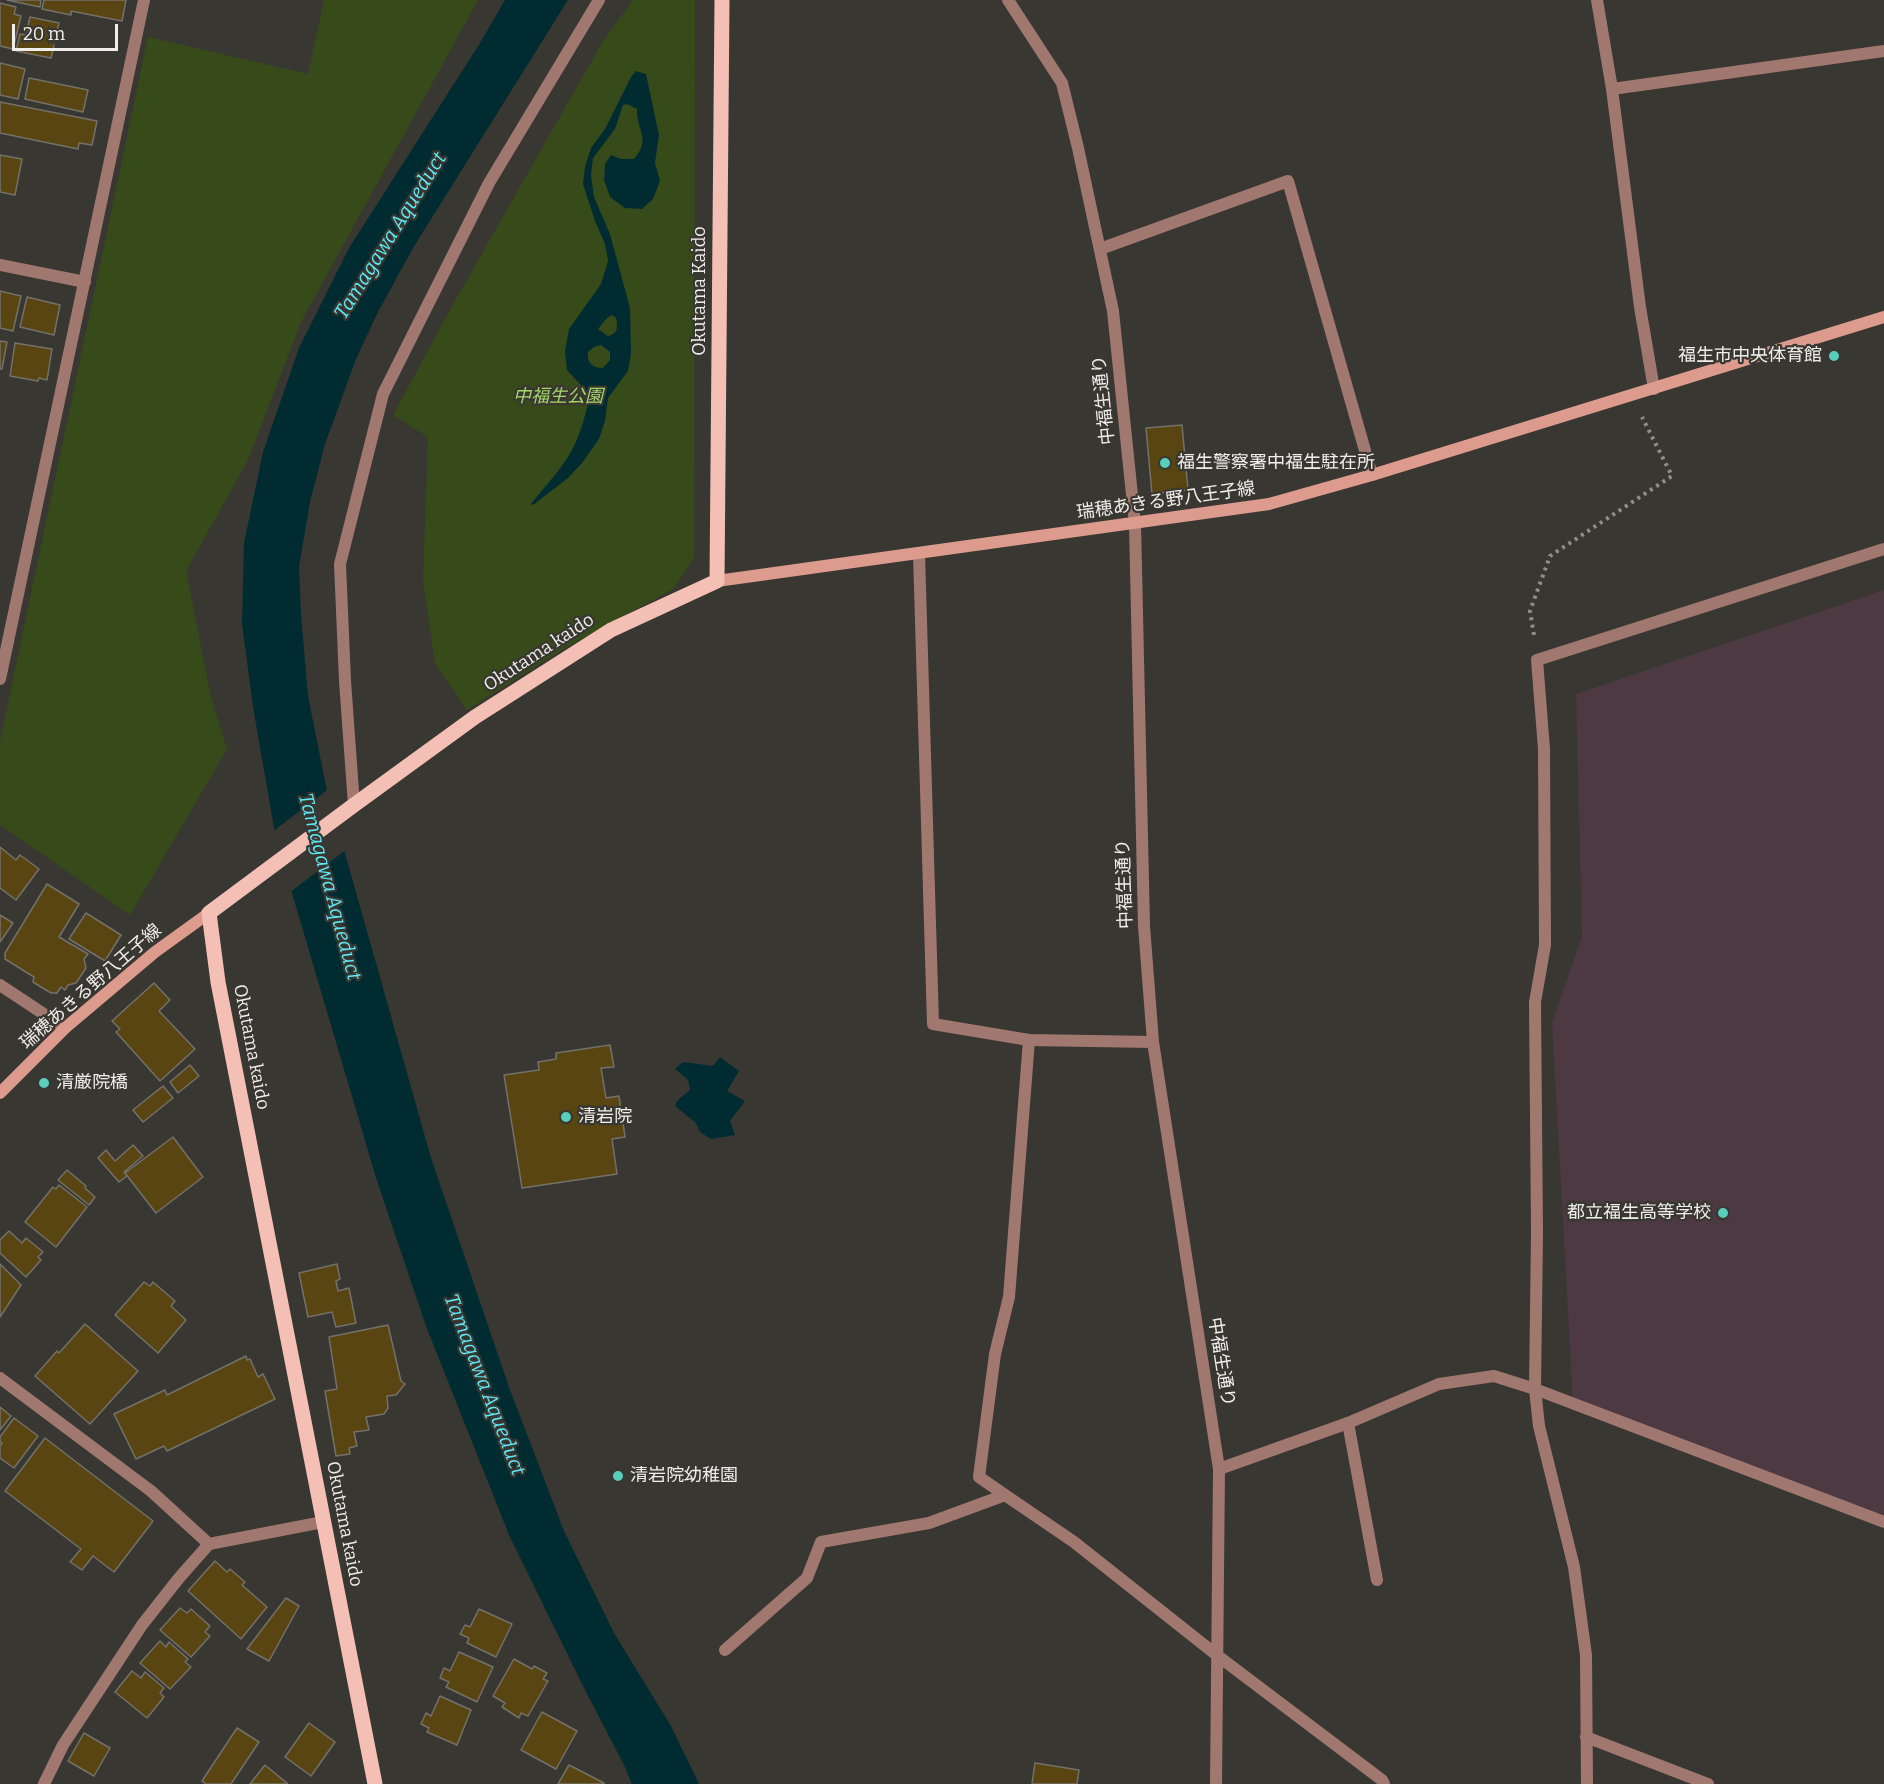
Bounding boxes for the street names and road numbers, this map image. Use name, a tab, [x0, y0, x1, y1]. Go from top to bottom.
street label: Okutama Kaido	[689, 226, 711, 356]
street label: 中福生通り	[1089, 354, 1119, 446]
street label: 瑞穂あきる野八王子線	[1075, 478, 1257, 524]
street label: Okutama kaido	[480, 609, 598, 697]
street label: 中福生通り	[1113, 839, 1137, 929]
street label: 瑞穂あきる野八王子線	[16, 920, 166, 1054]
street label: Okutama kaido	[228, 983, 274, 1111]
street label: 中福生通り	[1203, 1316, 1239, 1408]
street label: Okutama kaido	[321, 1460, 367, 1588]

